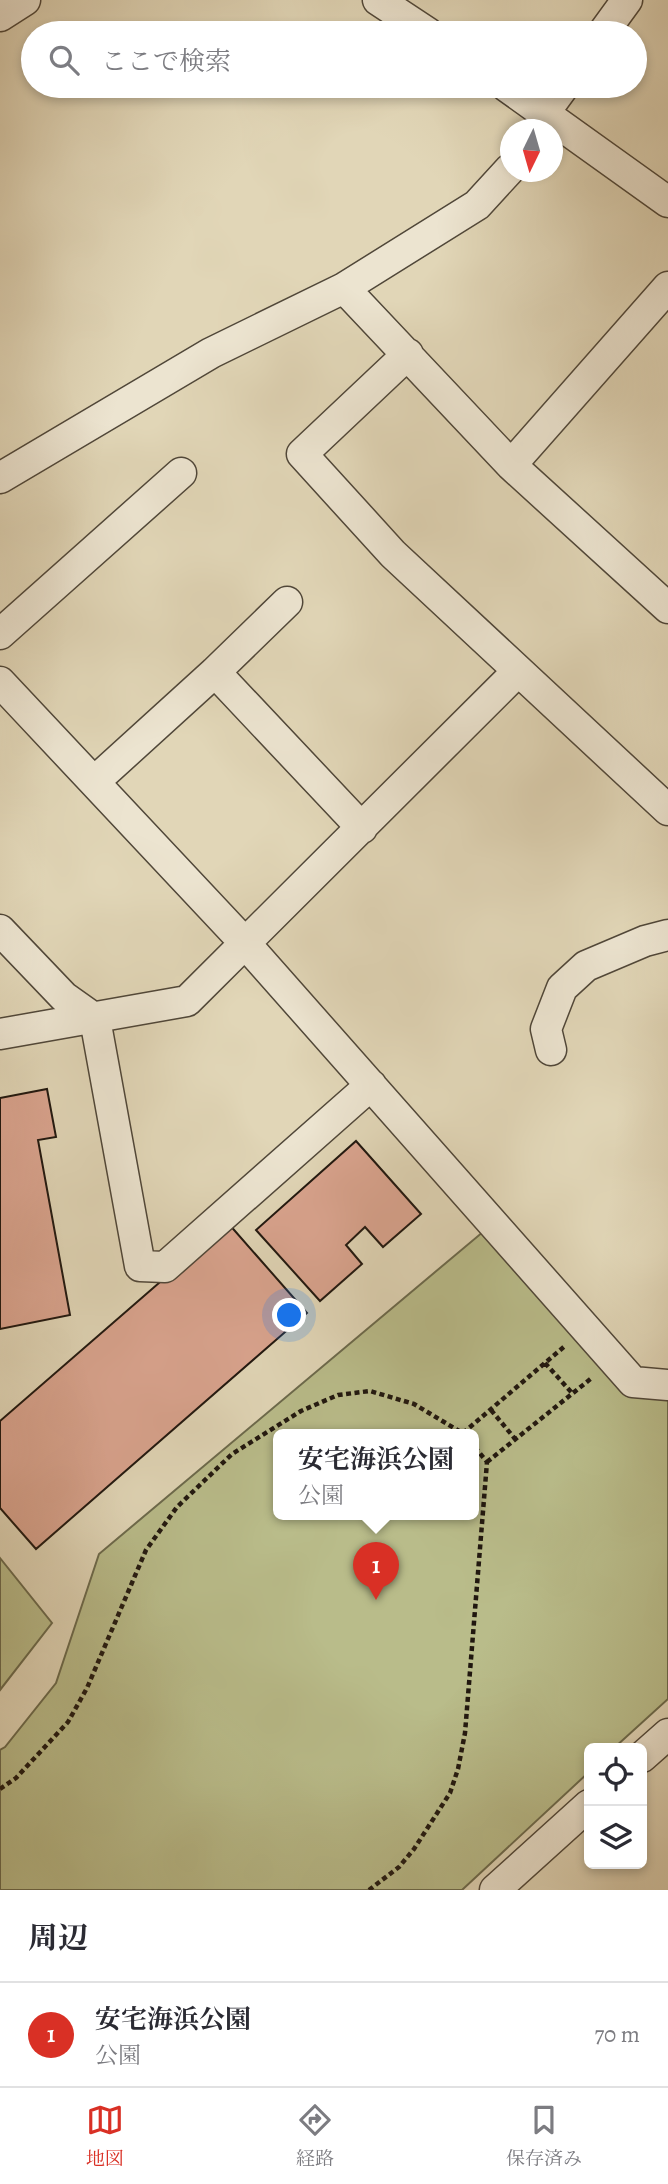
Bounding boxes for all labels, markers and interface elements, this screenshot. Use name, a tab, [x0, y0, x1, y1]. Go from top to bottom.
search box	[21, 21, 647, 98]
icon: search	[45, 41, 83, 79]
text: ここで検索	[101, 44, 231, 79]
north arrow	[500, 119, 563, 182]
your location	[272, 1298, 306, 1332]
popup	[273, 1429, 479, 1520]
text: 安宅海浜公園	[298, 1442, 454, 1477]
text: 公園	[298, 1480, 344, 1511]
pin: 1	[353, 1542, 399, 1600]
map controls	[584, 1743, 647, 1869]
button: locate	[584, 1743, 647, 1806]
button: layers	[584, 1806, 647, 1869]
text: 周辺	[28, 1918, 88, 1958]
text: 安宅海浜公園	[95, 2002, 251, 2037]
text: 1	[47, 2019, 55, 2050]
text: 70 m	[594, 2019, 640, 2050]
text: 公園	[95, 2040, 141, 2071]
tab: 地図	[86, 2101, 124, 2172]
tab: 経路	[296, 2101, 334, 2172]
tab: 保存済み	[506, 2101, 582, 2172]

